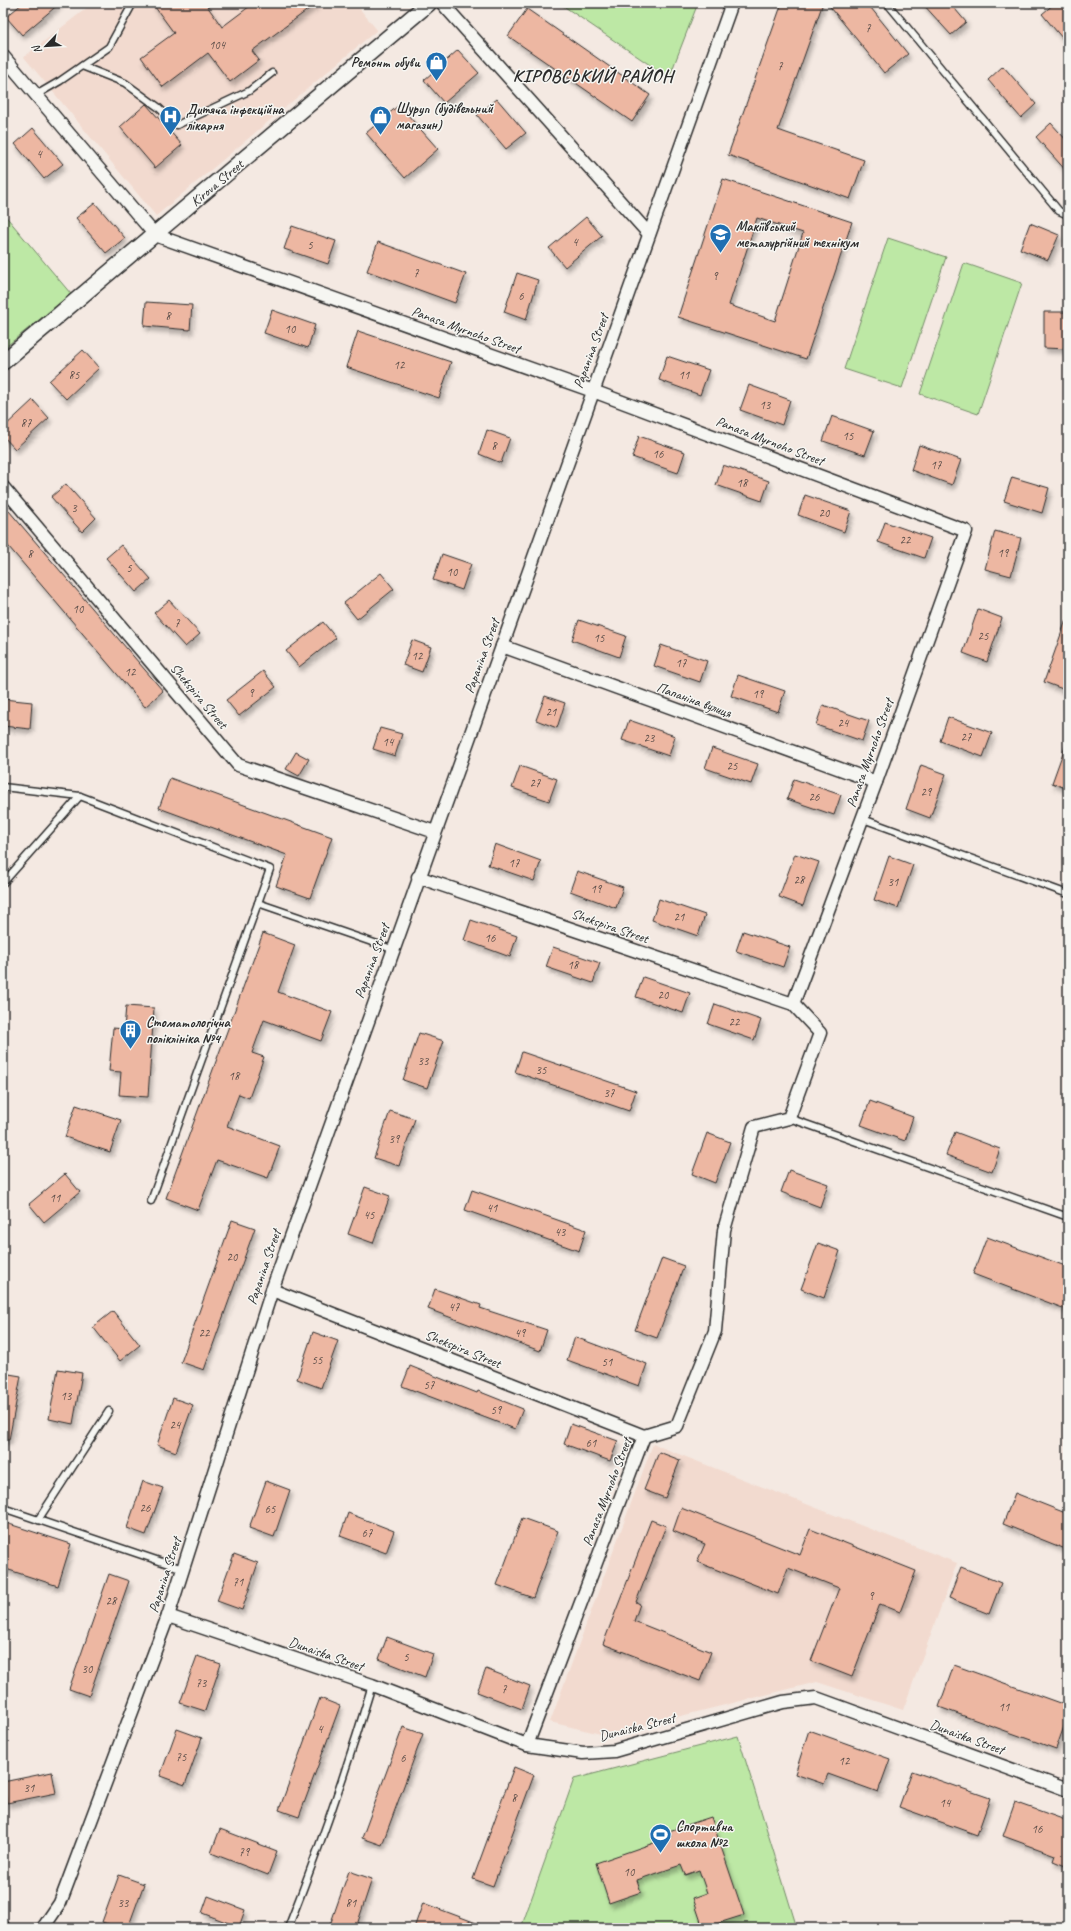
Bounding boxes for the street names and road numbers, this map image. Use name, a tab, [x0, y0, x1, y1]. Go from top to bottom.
street label: Kirova Street	[187, 155, 248, 210]
street label: Panasa Myrnoho Street	[409, 302, 525, 358]
street label: Papanina Street	[570, 309, 613, 391]
street label: Panasa Myrnoho Street	[714, 413, 829, 470]
street label: Papanina Street	[461, 614, 504, 696]
street label: Shekspira Street	[167, 660, 232, 733]
street label: Папаніна вулиця	[654, 679, 735, 722]
street label: Panasa Myrnoho Street	[842, 694, 898, 810]
street label: Shekspira Street	[569, 905, 652, 948]
street label: Papanina Street	[351, 919, 394, 1001]
street label: Papanina Street	[243, 1225, 286, 1307]
street label: Shekspira Street	[423, 1326, 505, 1372]
street label: Panasa Myrnoho Street	[579, 1433, 636, 1548]
street label: Papanina Street	[145, 1533, 186, 1615]
street label: Dunaiska Street	[287, 1633, 368, 1675]
street label: Dunaiska Street	[597, 1709, 679, 1745]
street label: Dunaiska Street	[928, 1716, 1009, 1759]

